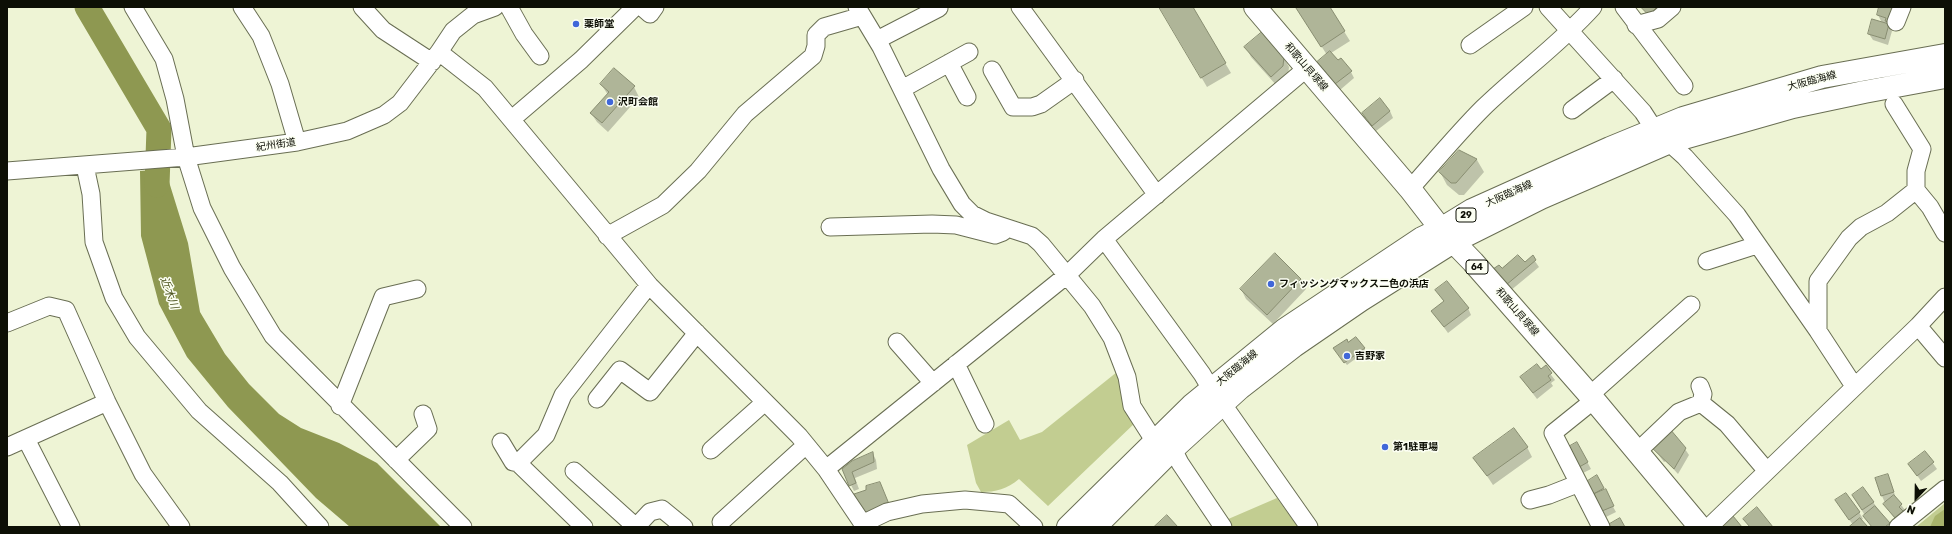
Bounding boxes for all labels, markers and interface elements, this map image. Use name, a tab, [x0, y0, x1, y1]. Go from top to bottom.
place label: 薬師堂	[584, 18, 614, 30]
marker: 薬師堂	[571, 19, 581, 29]
street label: 和歌山貝塚線	[1282, 40, 1330, 94]
street label: 大阪臨海線	[1786, 69, 1838, 93]
place label: 沢町会館	[618, 96, 658, 108]
marker: 沢町会館	[605, 97, 615, 107]
street label: 紀州街道	[255, 136, 297, 154]
street label: 大阪臨海線	[1484, 178, 1534, 210]
road number: 29	[1456, 208, 1476, 222]
road number: 64	[1466, 260, 1488, 274]
water label: 近木川	[157, 275, 181, 311]
place label: フィッシングマックス二色の浜店	[1279, 278, 1429, 290]
marker: フィッシングマックス二色の浜店	[1266, 279, 1276, 289]
street label: 和歌山貝塚線	[1493, 285, 1541, 339]
street label: 大阪臨海線	[1214, 348, 1260, 388]
place label: 吉野家	[1355, 350, 1385, 362]
marker: 吉野家	[1342, 351, 1352, 361]
place label: 第1駐車場	[1393, 441, 1438, 453]
marker: 第1駐車場	[1380, 442, 1390, 452]
north arrow	[1896, 478, 1936, 518]
text: N	[1905, 502, 1917, 517]

